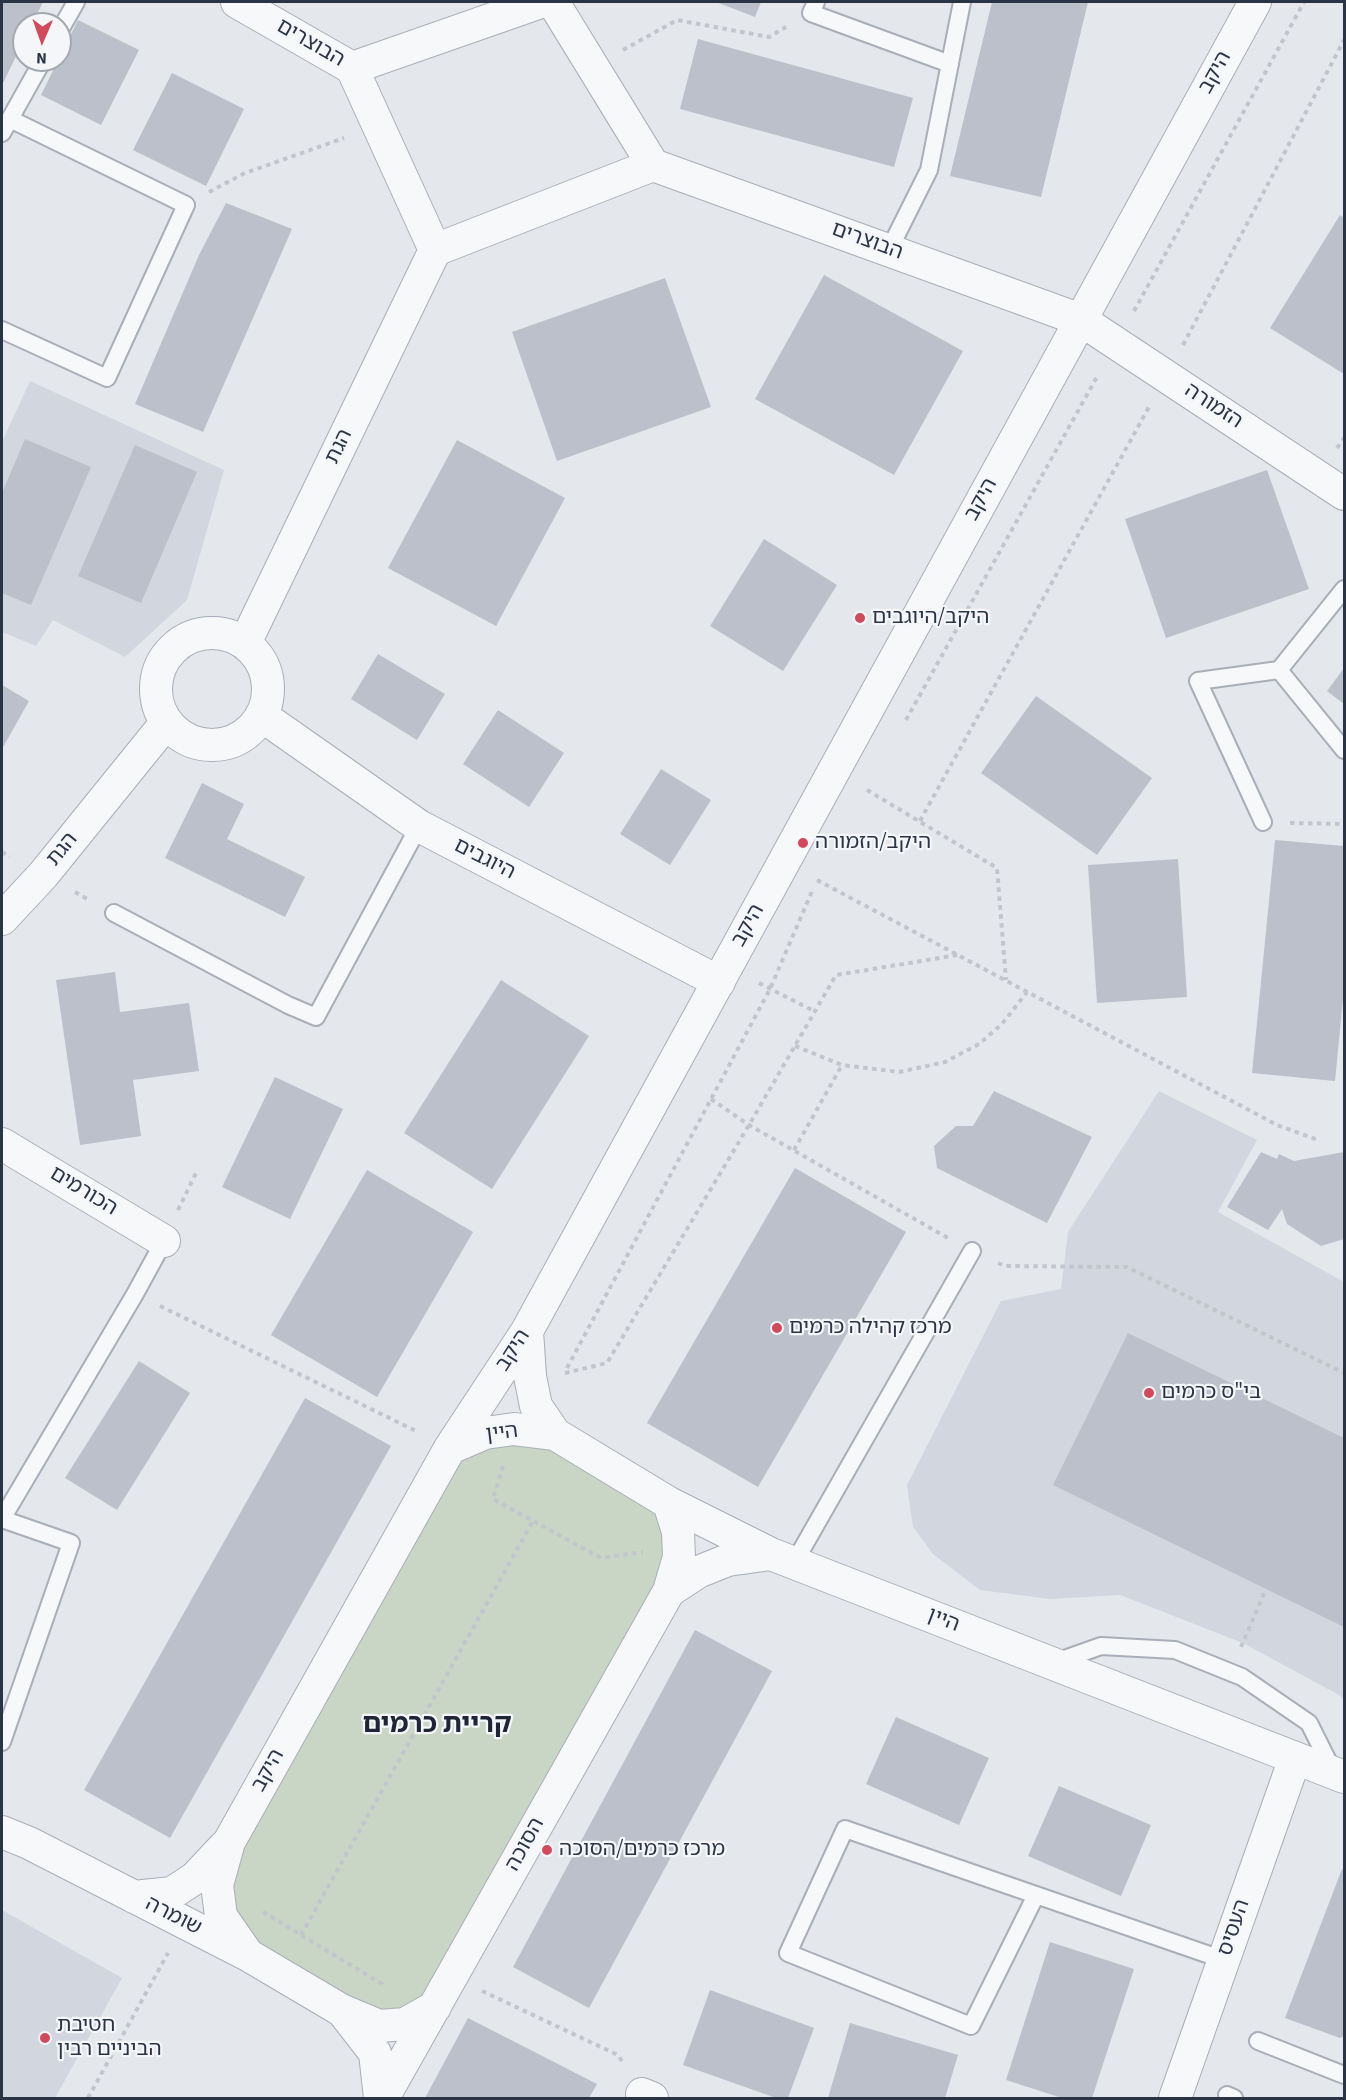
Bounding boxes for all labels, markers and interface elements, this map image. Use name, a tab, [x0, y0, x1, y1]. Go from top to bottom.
north arrow	[12, 12, 72, 72]
street label: הבוצרים	[272, 15, 348, 73]
text: N	[36, 47, 47, 69]
street label: היקב	[1194, 47, 1238, 99]
street label: הבוצרים	[828, 217, 906, 267]
street label: הזמורה	[1179, 379, 1247, 435]
street label: הגת	[321, 426, 359, 468]
street label: היקב	[960, 474, 1004, 526]
place label: היקב/היוגבים	[872, 605, 989, 631]
marker: היקב/היוגבים	[853, 611, 867, 625]
street label: הגת	[42, 828, 84, 872]
place label: היקב/הזמורה	[815, 830, 931, 856]
street label: היוגבים	[449, 834, 519, 886]
marker: היקב/הזמורה	[796, 836, 810, 850]
street label: היקב	[727, 900, 771, 952]
street label: הכורמים	[45, 1162, 121, 1222]
place label: מרכז קהילה כרמים	[789, 1315, 952, 1341]
marker: מרכז קהילה כרמים	[770, 1321, 784, 1335]
street label: היקב	[491, 1325, 537, 1377]
place label: בי"ס כרמים	[1161, 1380, 1261, 1406]
marker: בי"ס כרמים	[1142, 1386, 1156, 1400]
street label: היין	[484, 1420, 520, 1448]
street label: היין	[923, 1603, 963, 1639]
district label: קריית כרמים	[362, 1710, 512, 1742]
street label: היקב	[247, 1745, 291, 1797]
street label: הסוכה	[501, 1814, 551, 1876]
place label: מרכז כרמים/הסוכה	[559, 1837, 725, 1863]
marker: מרכז כרמים/הסוכה	[540, 1843, 554, 1857]
street label: שומרה	[141, 1892, 205, 1942]
street label: העסיס	[1214, 1896, 1256, 1960]
place label: חטיבת הביניים רבין	[57, 2013, 162, 2063]
marker: חטיבת הביניים רבין	[38, 2031, 52, 2045]

